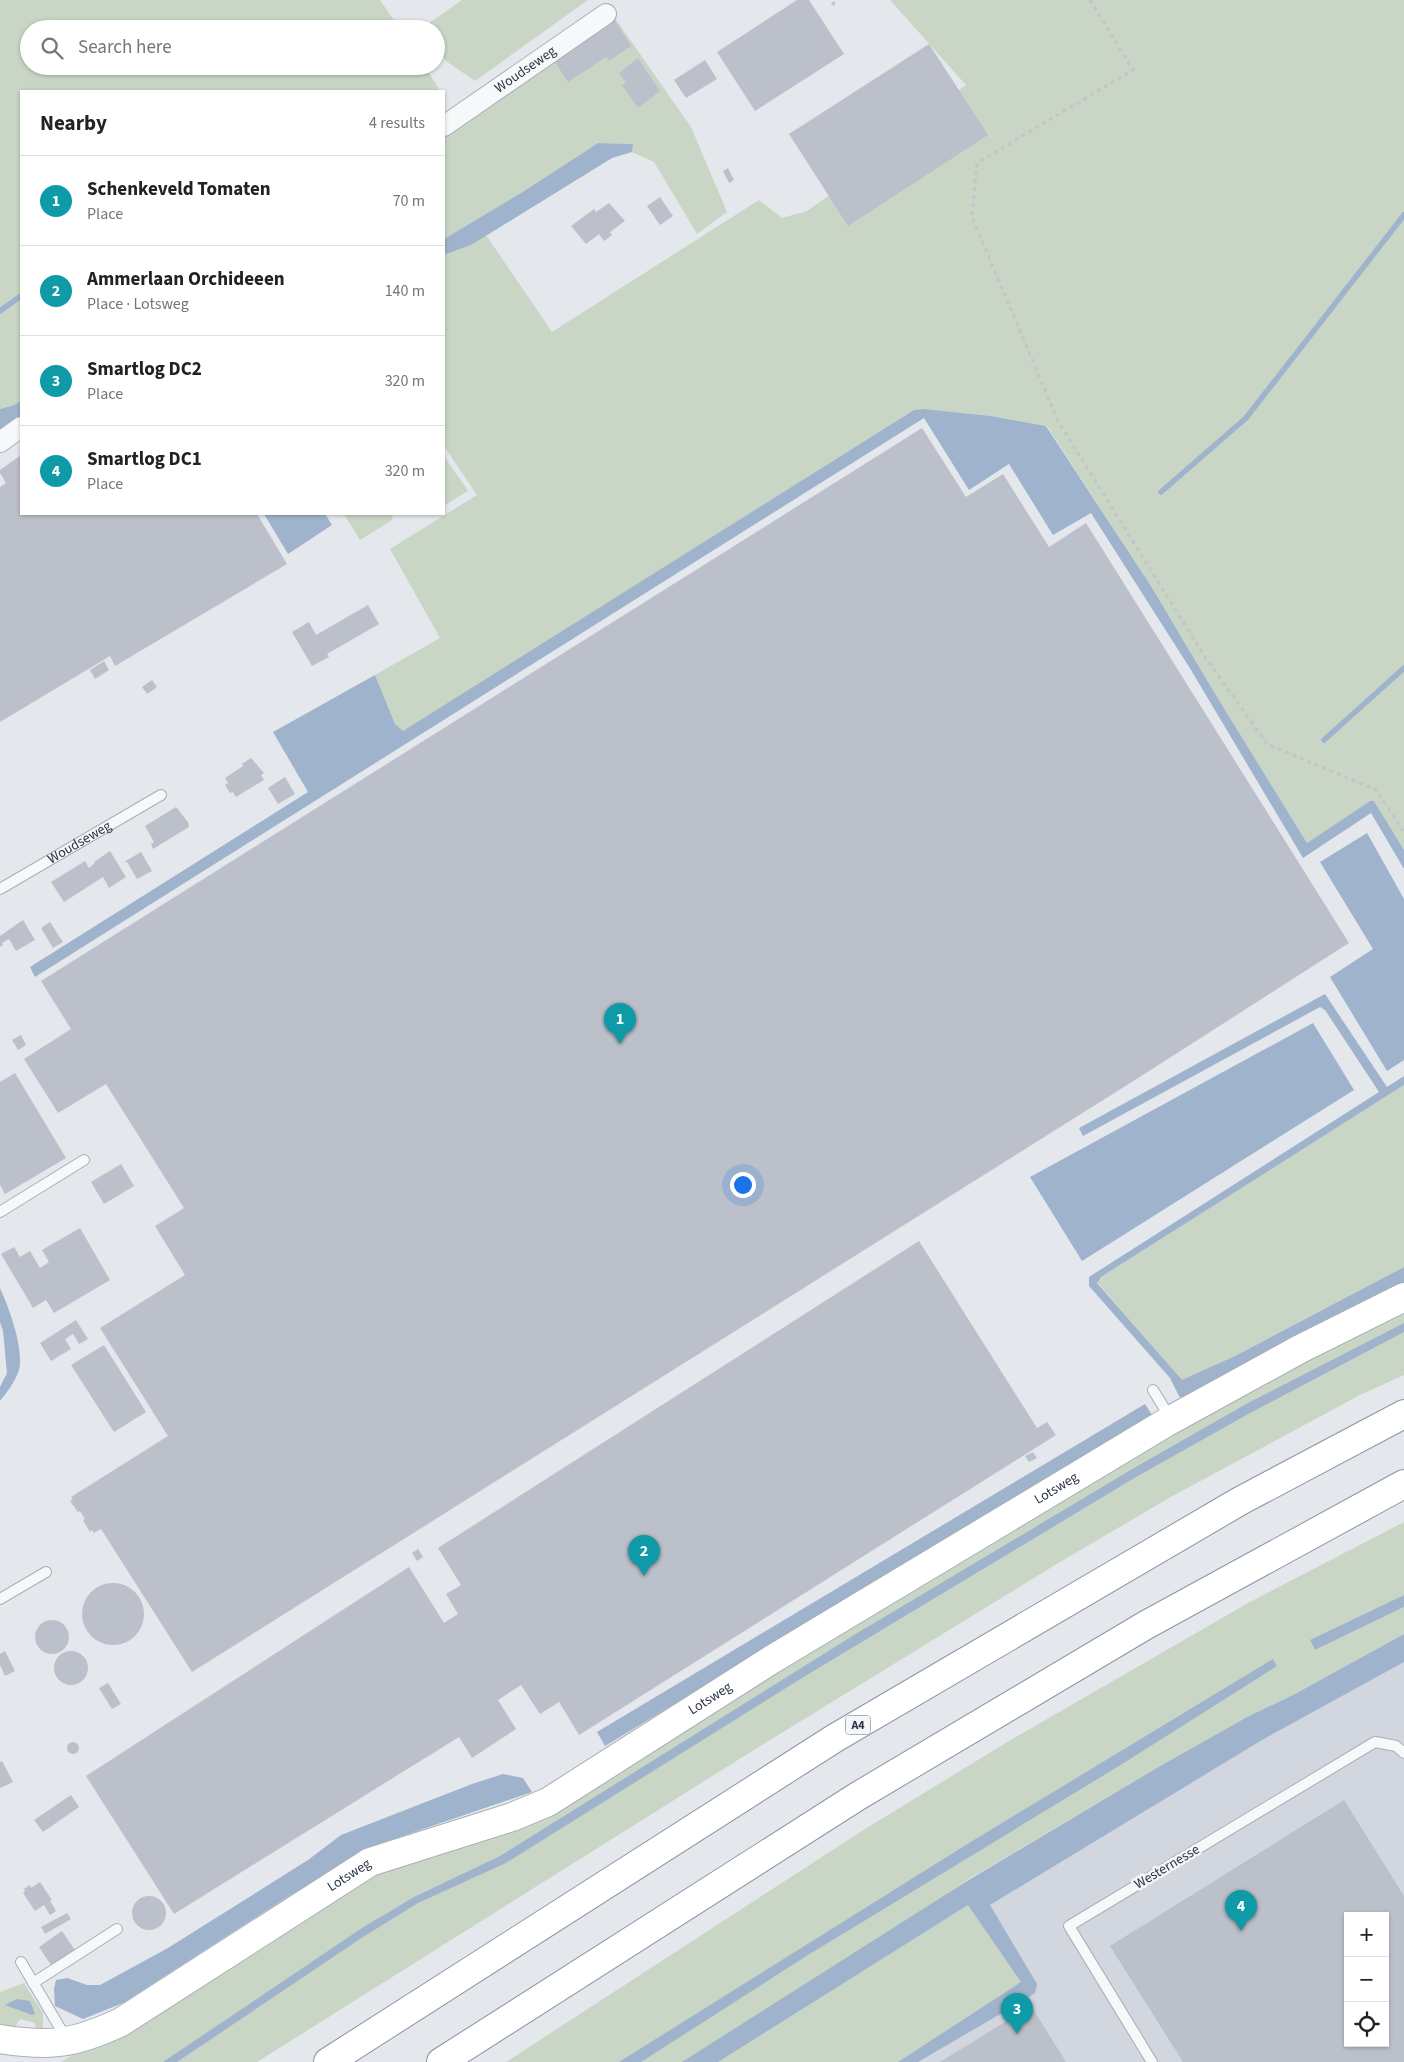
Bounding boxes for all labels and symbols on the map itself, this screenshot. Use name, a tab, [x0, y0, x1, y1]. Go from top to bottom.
street label: Woudseweg	[491, 41, 560, 98]
street label: Woudseweg	[44, 816, 115, 869]
pin: 1	[604, 1003, 636, 1044]
your location	[730, 1172, 756, 1198]
street label: Lotsweg	[1031, 1467, 1082, 1510]
pin: 2	[628, 1535, 660, 1576]
street label: Lotsweg	[684, 1677, 736, 1720]
road number: A4	[846, 1716, 870, 1734]
street label: Westernesse	[1130, 1840, 1204, 1894]
street label: Lotsweg	[323, 1854, 375, 1897]
pin: 4	[1225, 1890, 1257, 1931]
pin: 3	[1001, 1993, 1033, 2034]

